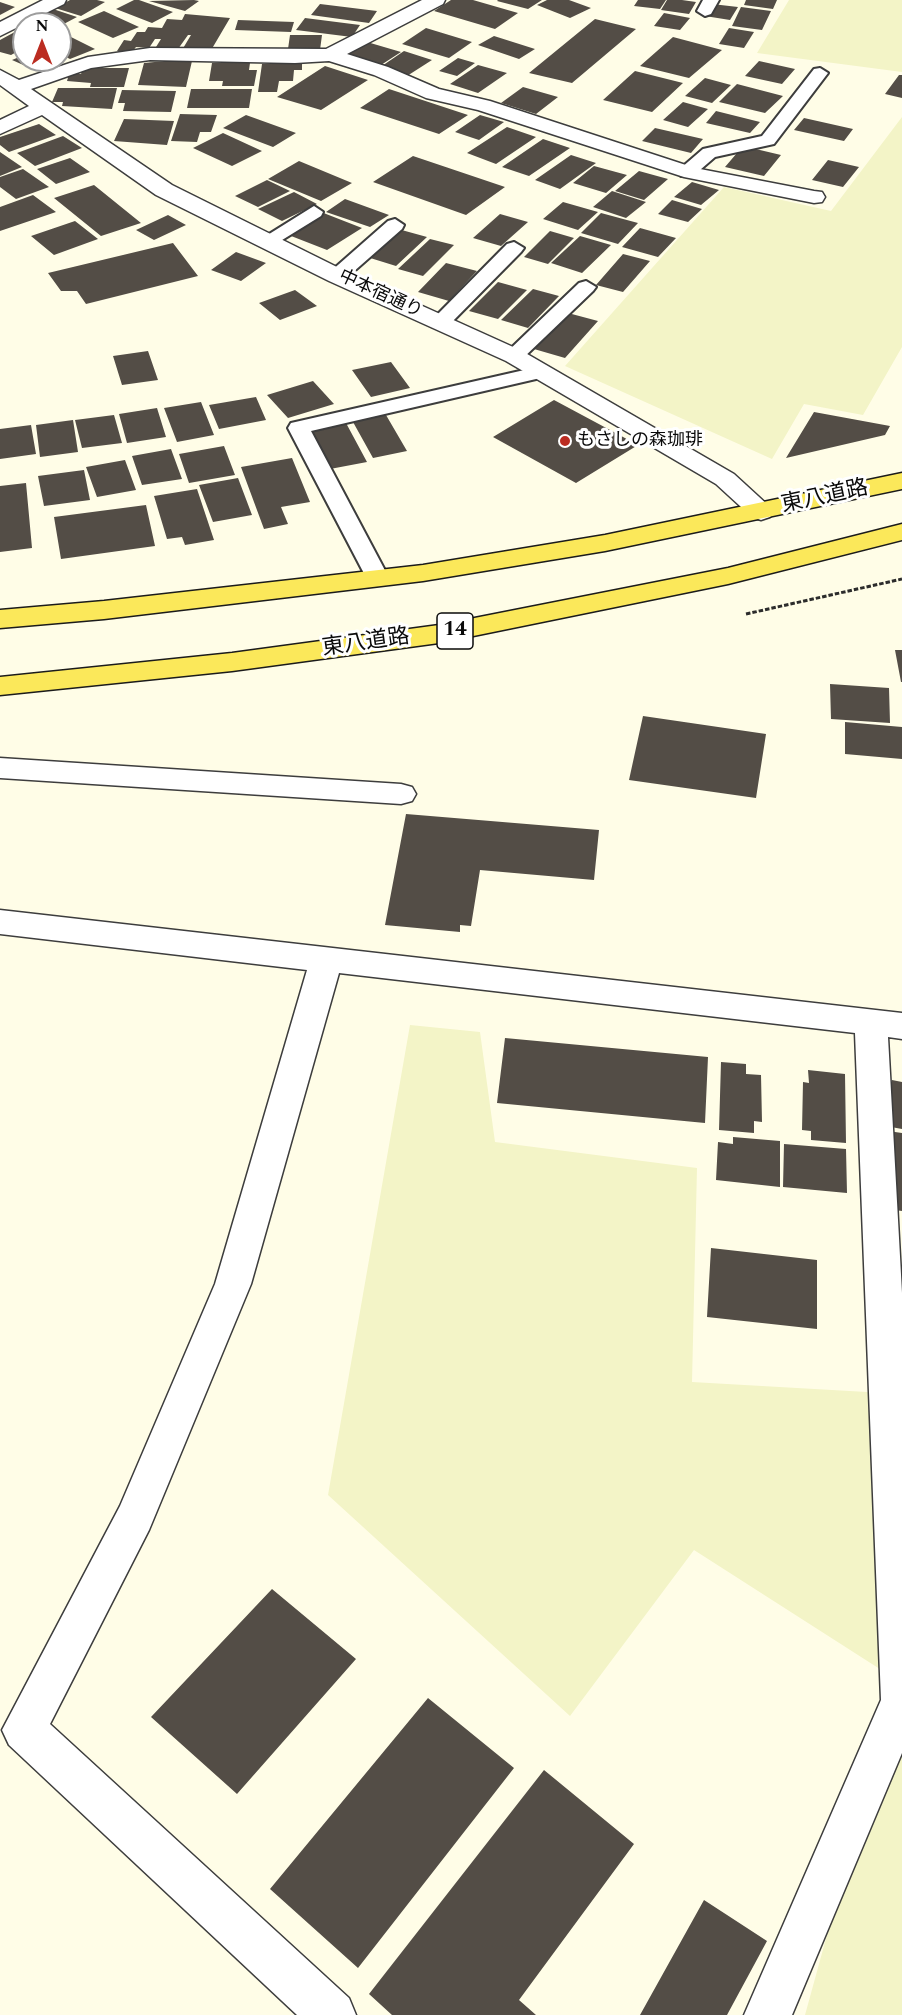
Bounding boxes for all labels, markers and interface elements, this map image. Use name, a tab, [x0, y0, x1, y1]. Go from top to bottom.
north arrow	[12, 12, 72, 72]
text: N	[35, 14, 49, 38]
street label: 中本宿通り	[335, 266, 425, 324]
place label: もさしの森珈琲	[577, 430, 703, 452]
marker: もさしの森珈琲	[558, 434, 572, 448]
street label: 東八道路	[779, 476, 871, 520]
road number: 14	[437, 613, 473, 649]
street label: 東八道路	[321, 625, 411, 663]

